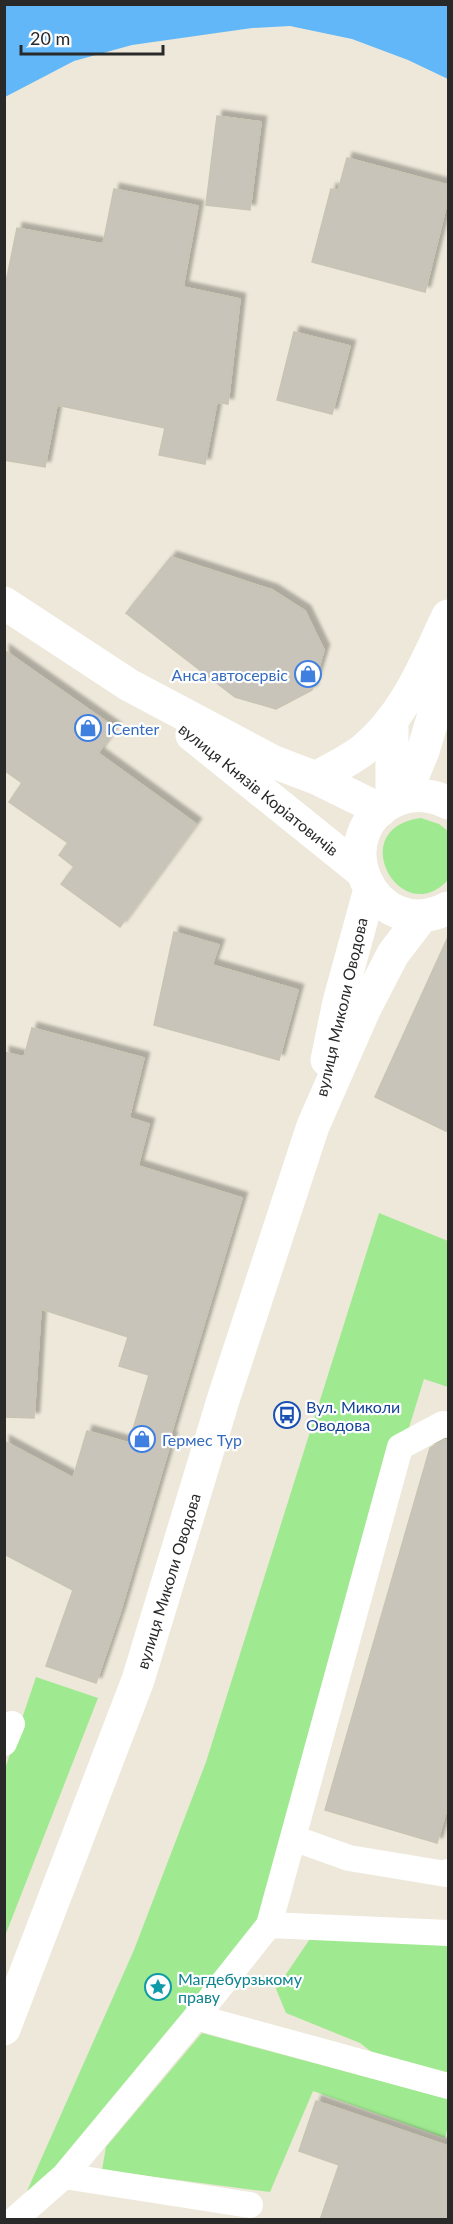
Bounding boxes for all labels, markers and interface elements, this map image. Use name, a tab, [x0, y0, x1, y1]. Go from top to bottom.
scale bar	[21, 18, 164, 56]
text: 20 m	[30, 27, 70, 49]
shop icon: Анса автосервіс	[293, 659, 323, 689]
place label: Анса автосервіс	[172, 665, 288, 684]
shop icon: ICenter	[73, 713, 103, 743]
place label: ICenter	[107, 719, 159, 738]
street label: вулиця Князів Коріатовичів	[175, 719, 343, 859]
street label: вулиця Миколи Оводова	[311, 916, 371, 1098]
place label: Вул. Миколи Оводова	[306, 1397, 400, 1434]
bus stop icon: Вул. Миколи Оводова	[272, 1400, 302, 1430]
shop icon: Гермес Тур	[127, 1424, 157, 1454]
place label: Гермес Тур	[162, 1430, 242, 1449]
street label: вулиця Миколи Оводова	[132, 1491, 204, 1671]
place label: Магдебурзькому праву	[178, 1969, 303, 2006]
place icon: Магдебурзькому праву	[143, 1972, 173, 2002]

